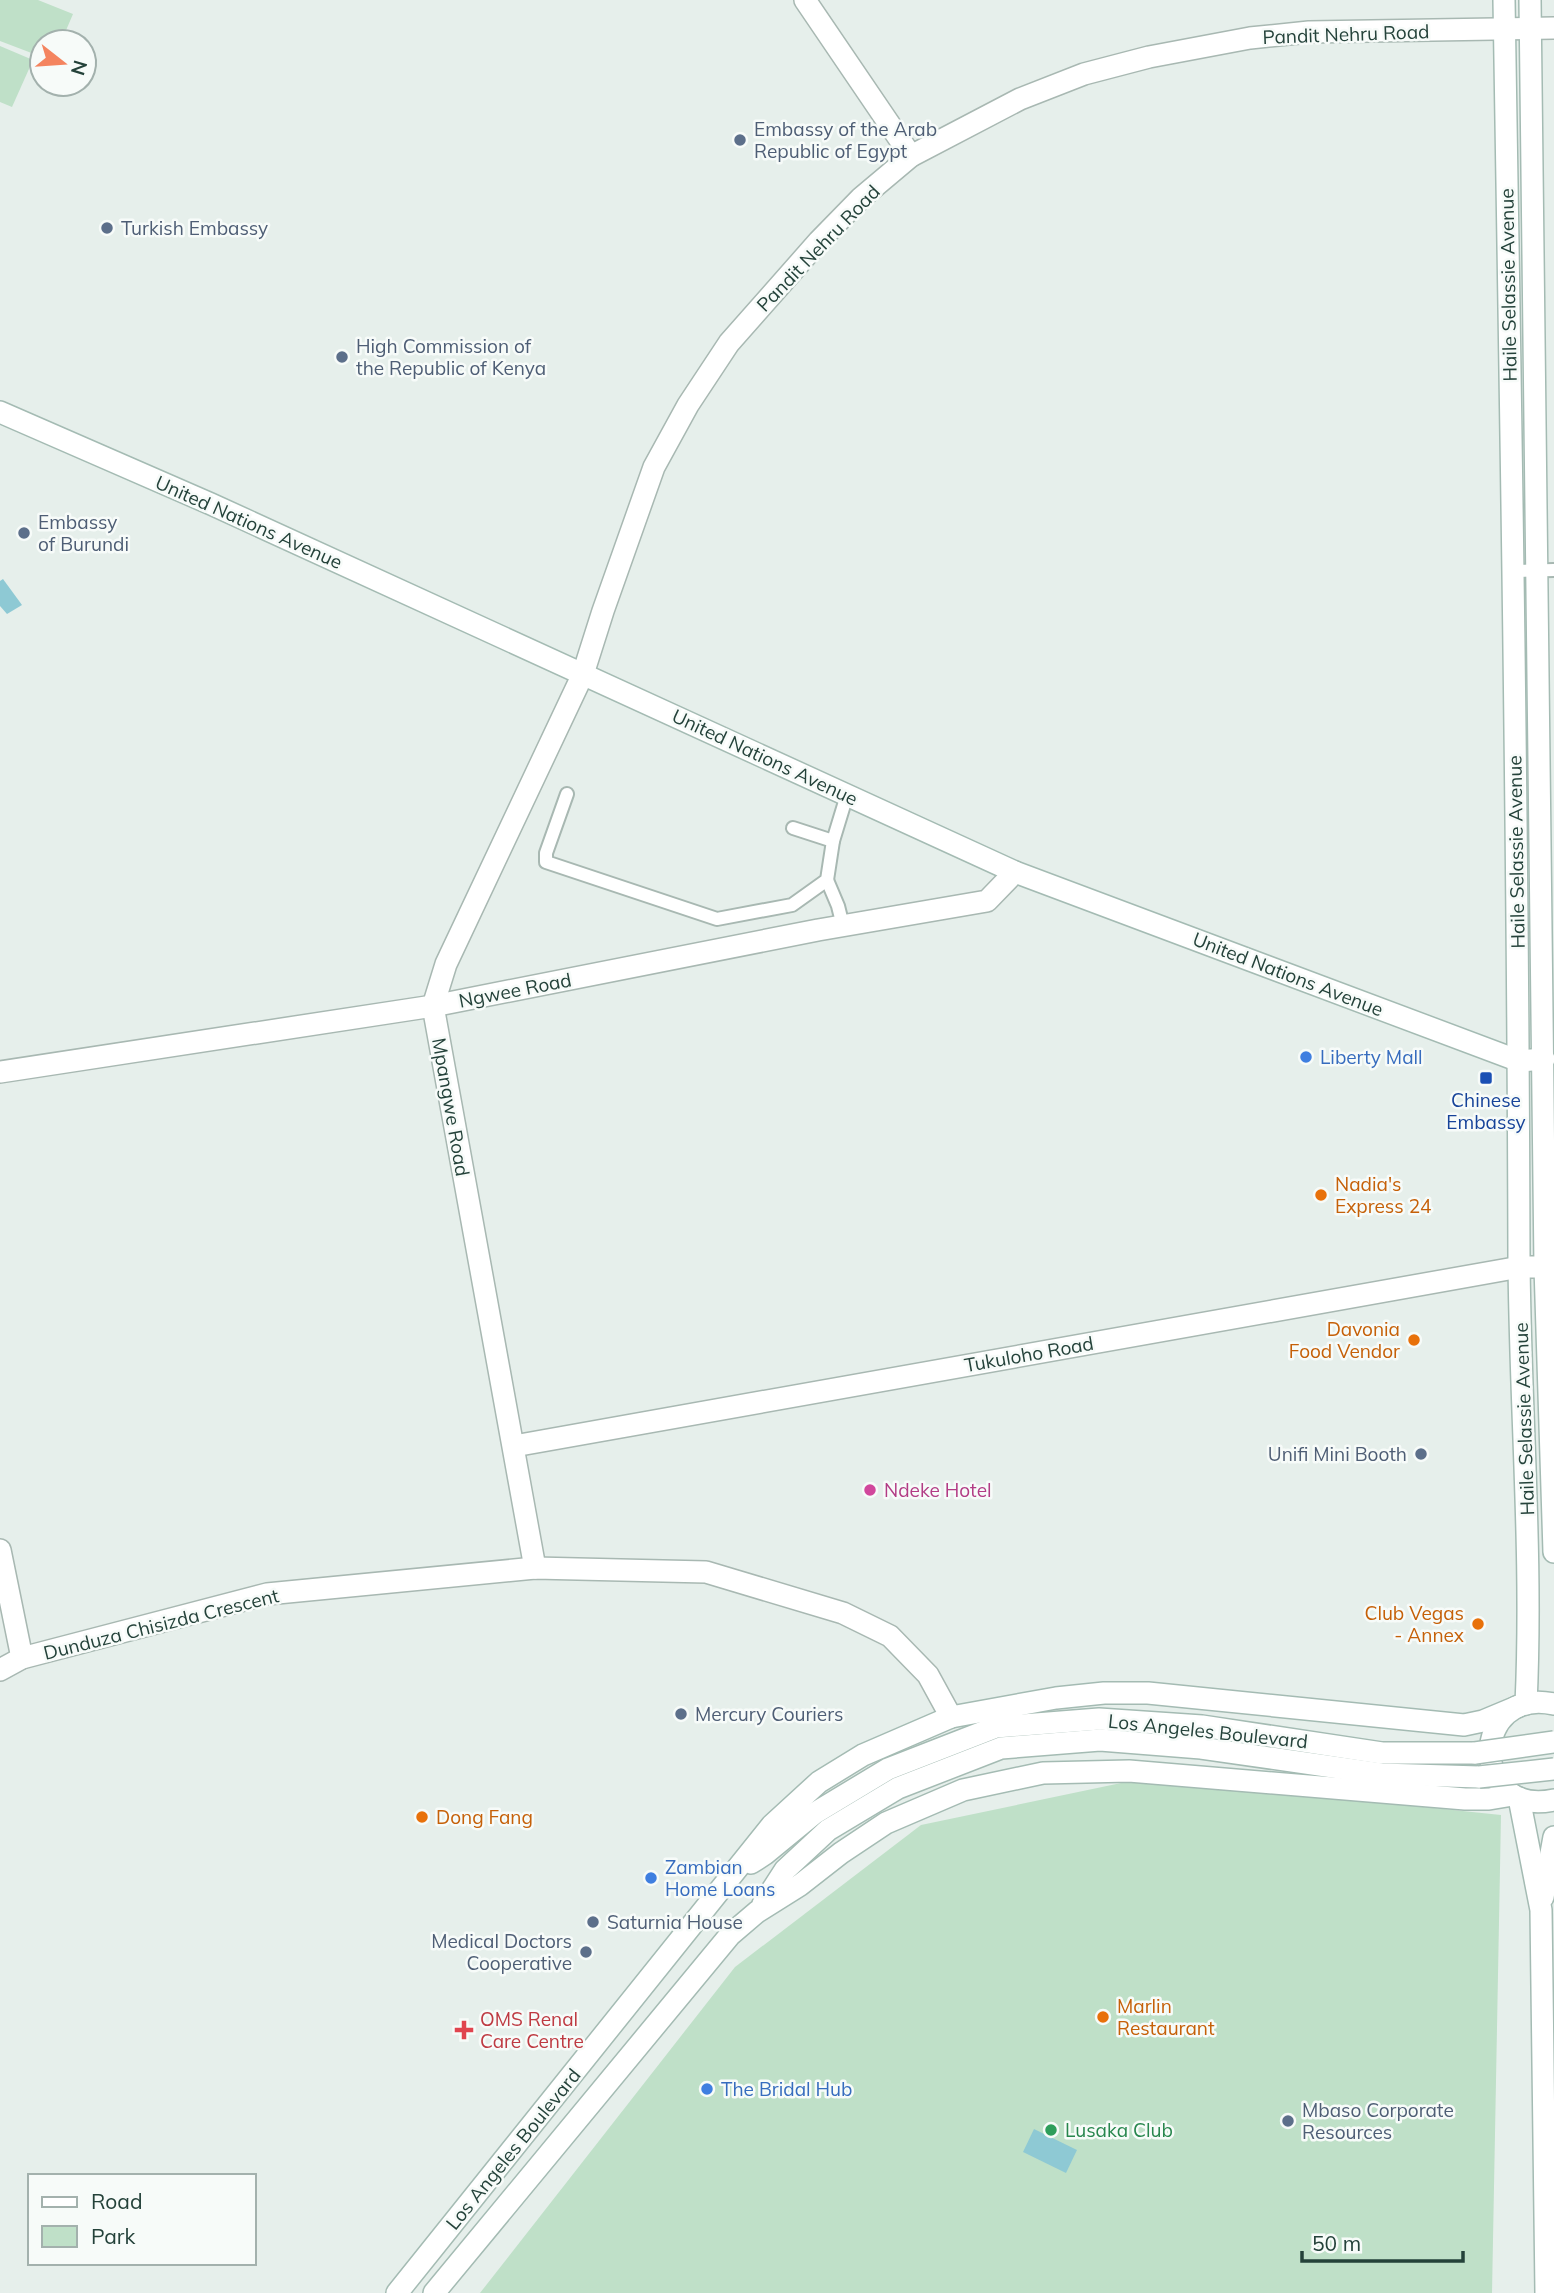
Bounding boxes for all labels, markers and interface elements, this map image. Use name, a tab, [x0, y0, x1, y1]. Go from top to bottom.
street label: Pandit Nehru Road	[1262, 19, 1430, 49]
north arrow	[28, 28, 98, 98]
text: N	[66, 58, 93, 78]
place label: Embassy of the Arab Republic of Egypt	[754, 117, 937, 163]
marker: Embassy of the Arab Republic of Egypt	[732, 132, 748, 148]
street label: Pandit Nehru Road	[751, 180, 885, 316]
street label: Haile Selassie Avenue	[1494, 188, 1522, 382]
place label: Turkish Embassy	[121, 216, 268, 240]
marker: Turkish Embassy	[99, 220, 115, 236]
place label: High Commission of the Republic of Kenya	[356, 334, 546, 380]
marker: High Commission of the Republic of Kenya	[334, 349, 350, 365]
street label: United Nations Avenue	[152, 470, 346, 574]
place label: Embassy of Burundi	[38, 510, 129, 556]
marker: Embassy of Burundi	[16, 525, 32, 541]
street label: United Nations Avenue	[668, 703, 862, 811]
street label: Haile Selassie Avenue	[1502, 755, 1530, 949]
street label: United Nations Avenue	[1189, 927, 1387, 1021]
street label: Ngwee Road	[457, 967, 573, 1013]
street label: Mpangwe Road	[427, 1036, 475, 1178]
place label: Liberty Mall	[1320, 1045, 1423, 1069]
marker: Liberty Mall	[1298, 1049, 1314, 1065]
marker: Chinese Embassy	[1478, 1070, 1494, 1086]
place label: Chinese Embassy	[1446, 1088, 1526, 1134]
place label: Nadia's Express 24	[1335, 1172, 1431, 1218]
marker: Nadia's Express 24	[1313, 1187, 1329, 1203]
place label: Davonia Food Vendor	[1289, 1317, 1400, 1363]
street label: Haile Selassie Avenue	[1509, 1322, 1539, 1516]
street label: Tukuloho Road	[963, 1331, 1095, 1377]
marker: Davonia Food Vendor	[1406, 1332, 1422, 1348]
place label: Unifi Mini Booth	[1268, 1442, 1407, 1466]
marker: Unifi Mini Booth	[1413, 1446, 1429, 1462]
place label: Ndeke Hotel	[884, 1478, 992, 1502]
marker: Ndeke Hotel	[862, 1482, 878, 1498]
street label: Dunduza Chisizda Crescent	[41, 1583, 281, 1665]
place label: Club Vegas - Annex	[1364, 1601, 1464, 1647]
marker: Club Vegas - Annex	[1470, 1616, 1486, 1632]
place label: Mercury Couriers	[695, 1702, 843, 1726]
marker: Mercury Couriers	[673, 1706, 689, 1722]
street label: Los Angeles Boulevard	[1107, 1709, 1309, 1753]
place label: Dong Fang	[436, 1805, 533, 1829]
marker: Dong Fang	[414, 1809, 430, 1825]
place label: Zambian Home Loans	[665, 1855, 775, 1901]
marker: Zambian Home Loans	[643, 1870, 659, 1886]
place label: Saturnia House	[607, 1910, 743, 1934]
marker: Saturnia House	[585, 1914, 601, 1930]
place label: Medical Doctors Cooperative	[431, 1929, 572, 1975]
marker: Medical Doctors Cooperative	[578, 1944, 594, 1960]
place label: Marlin Restaurant	[1117, 1994, 1215, 2040]
place label: OMS Renal Care Centre	[480, 2007, 584, 2053]
marker: Marlin Restaurant	[1095, 2009, 1111, 2025]
marker: OMS Renal Care Centre	[454, 2020, 474, 2040]
street label: Los Angeles Boulevard	[441, 2064, 585, 2234]
place label: The Bridal Hub	[721, 2077, 852, 2101]
marker: The Bridal Hub	[699, 2081, 715, 2097]
place label: Mbaso Corporate Resources	[1302, 2098, 1454, 2144]
marker: Mbaso Corporate Resources	[1280, 2113, 1296, 2129]
place label: Lusaka Club	[1065, 2118, 1173, 2142]
marker: Lusaka Club	[1043, 2122, 1059, 2138]
legend	[28, 2174, 256, 2265]
text: Road	[91, 2188, 142, 2214]
scale bar	[1302, 2220, 1463, 2264]
text: Park	[91, 2223, 135, 2249]
text: 50 m	[1312, 2230, 1361, 2256]

